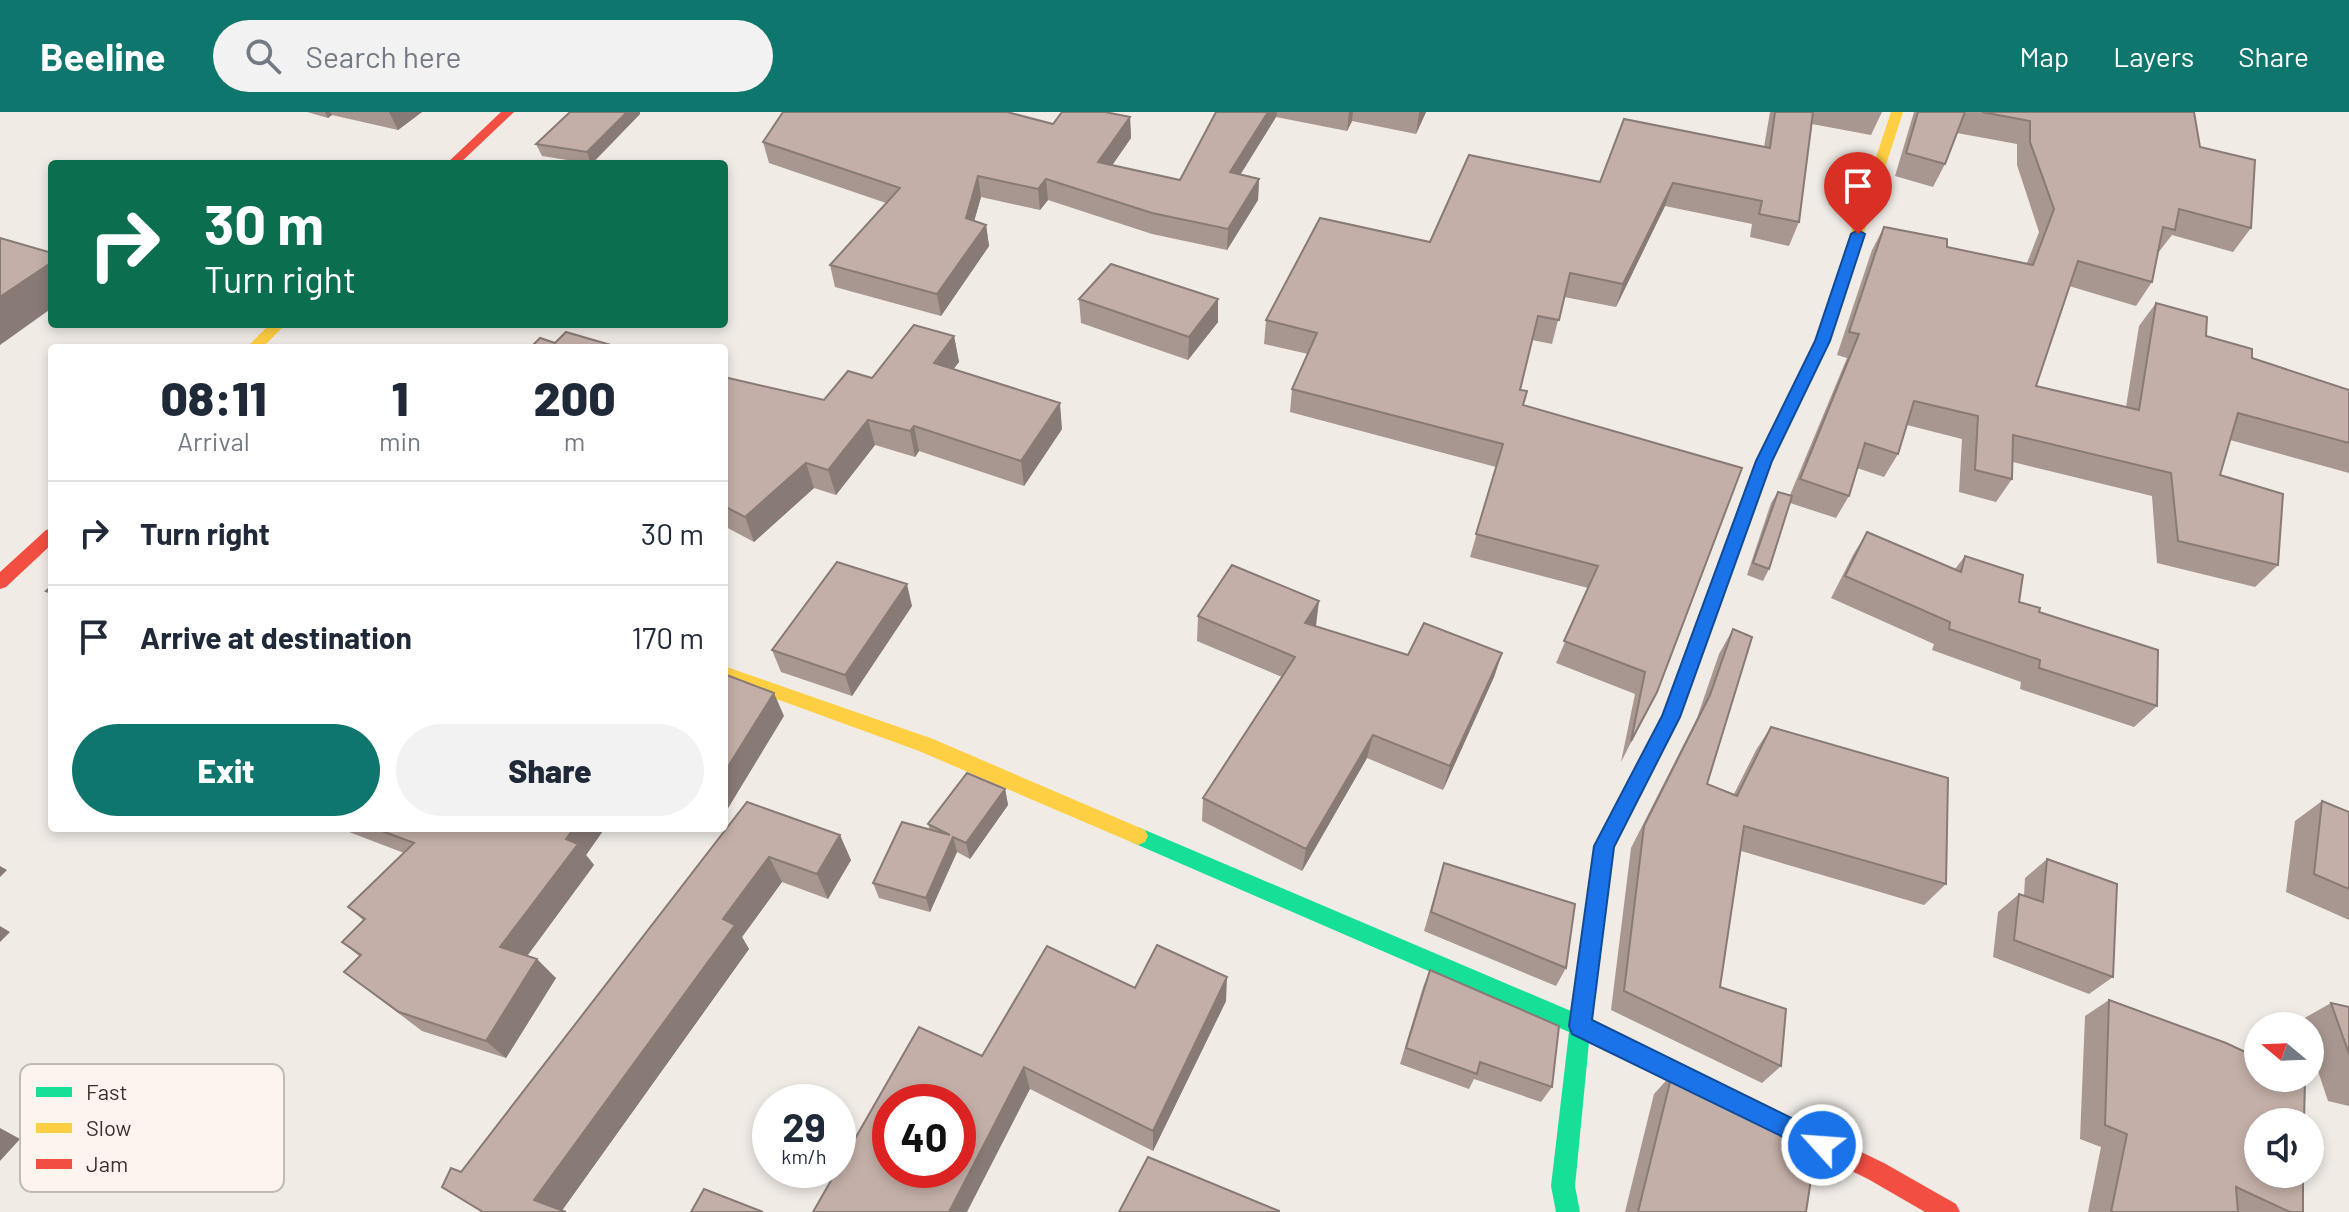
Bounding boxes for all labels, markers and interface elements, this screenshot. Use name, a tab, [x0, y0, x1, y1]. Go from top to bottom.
search box	[213, 20, 773, 92]
text: Beeline	[40, 33, 165, 79]
icon: search	[241, 34, 285, 78]
text: Search here	[305, 38, 461, 74]
text: Map	[2019, 39, 2069, 73]
text: Layers	[2113, 39, 2194, 73]
text: Share	[2238, 39, 2309, 73]
pin	[1824, 152, 1892, 234]
icon: arrive	[1836, 164, 1880, 208]
text: 30 m	[204, 189, 324, 256]
icon: right	[72, 192, 176, 296]
text: Turn right	[204, 257, 356, 300]
text: 08:11	[160, 368, 267, 426]
text: 1	[392, 368, 409, 426]
text: 200	[534, 368, 616, 426]
text: Arrival	[177, 425, 250, 456]
text: min	[379, 425, 421, 456]
text: m	[564, 425, 585, 456]
icon: right	[72, 511, 116, 555]
text: Turn right	[140, 515, 270, 551]
text: 30 m	[641, 515, 704, 551]
icon: arrive	[72, 615, 116, 659]
text: Arrive at destination	[140, 619, 412, 655]
text: 170 m	[632, 619, 704, 655]
button: Exit	[72, 724, 380, 816]
button: Share	[396, 724, 704, 816]
north arrow	[2244, 1012, 2324, 1092]
map controls	[2244, 1012, 2324, 1188]
legend	[20, 1064, 284, 1192]
text: Fast	[86, 1078, 128, 1104]
speed limit sign: 40	[872, 1084, 976, 1188]
text: 29	[782, 1102, 826, 1150]
position arrow	[1780, 1103, 1864, 1187]
button: sound	[2244, 1108, 2324, 1188]
text: Slow	[86, 1114, 131, 1140]
text: km/h	[781, 1144, 827, 1168]
text: Jam	[86, 1150, 128, 1176]

